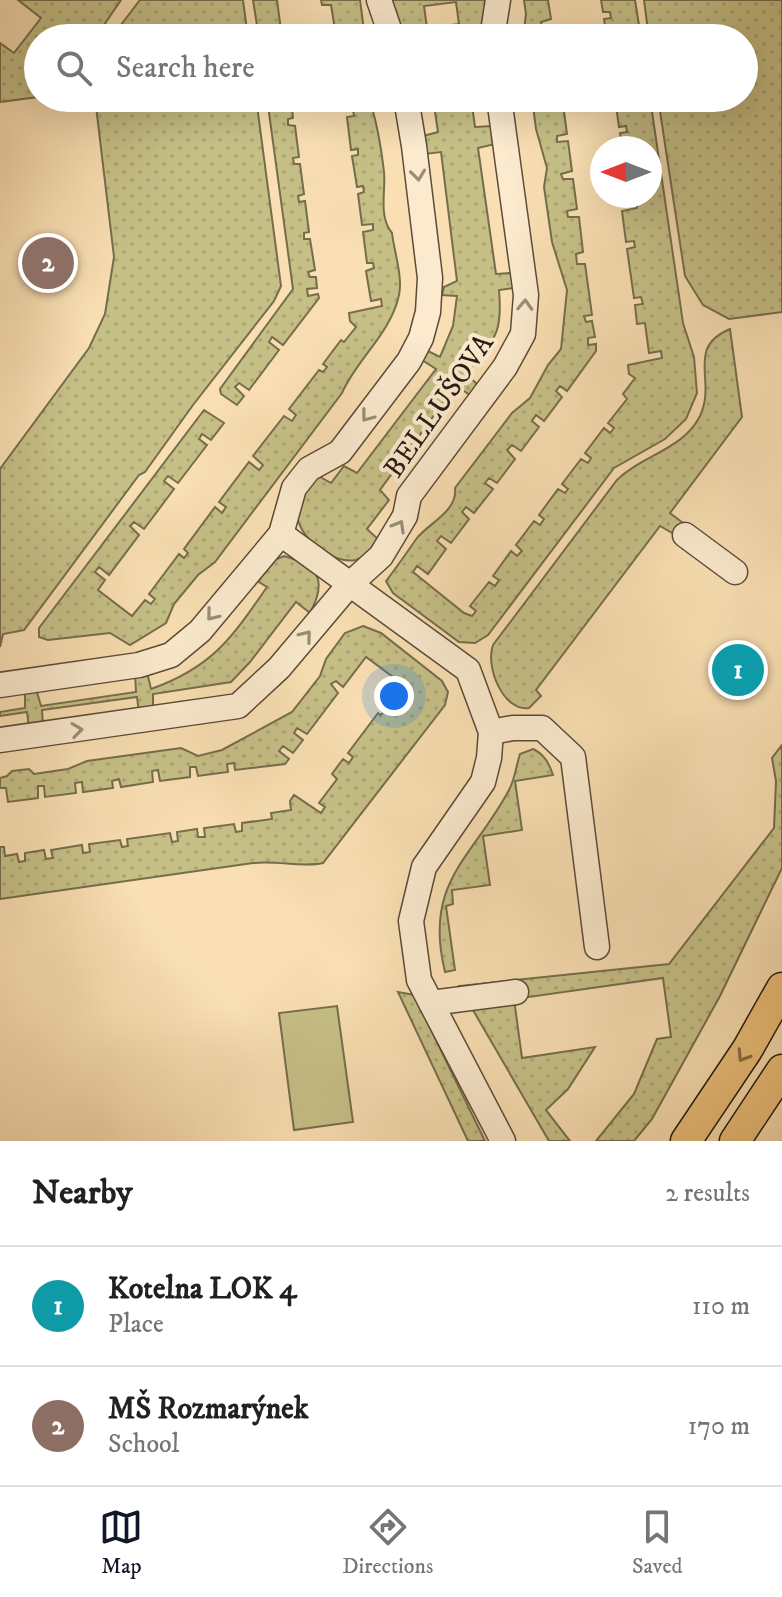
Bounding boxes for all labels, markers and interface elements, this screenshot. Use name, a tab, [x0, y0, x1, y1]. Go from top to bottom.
search box	[24, 24, 758, 112]
icon: search	[52, 46, 96, 90]
text: Search here	[116, 50, 255, 87]
north arrow	[590, 136, 662, 208]
one-way arrow	[409, 168, 426, 182]
pin: 2	[22, 233, 74, 293]
one-way arrow	[516, 298, 533, 311]
street label: BELLUŠOVA	[376, 326, 502, 485]
one-way arrow	[362, 407, 376, 422]
one-way arrow	[389, 520, 405, 535]
one-way arrow	[207, 606, 222, 620]
one-way arrow	[296, 630, 310, 645]
pin: 1	[712, 640, 764, 700]
your location	[374, 676, 414, 716]
one-way arrow	[70, 722, 84, 739]
one-way arrow	[738, 1047, 753, 1062]
text: Nearby	[32, 1172, 133, 1214]
text: 2 results	[665, 1177, 750, 1210]
text: Kotelna LOK 4	[108, 1271, 297, 1308]
text: 1	[53, 1290, 63, 1323]
text: 110 m	[692, 1290, 750, 1323]
text: Place	[108, 1308, 164, 1341]
text: MŠ Rozmarýnek	[108, 1391, 309, 1428]
text: 2	[52, 1410, 64, 1443]
text: 170 m	[688, 1410, 750, 1443]
text: School	[108, 1428, 179, 1461]
tab: Map	[99, 1505, 143, 1580]
tab: Directions	[342, 1505, 433, 1580]
tab: Saved	[632, 1505, 683, 1580]

